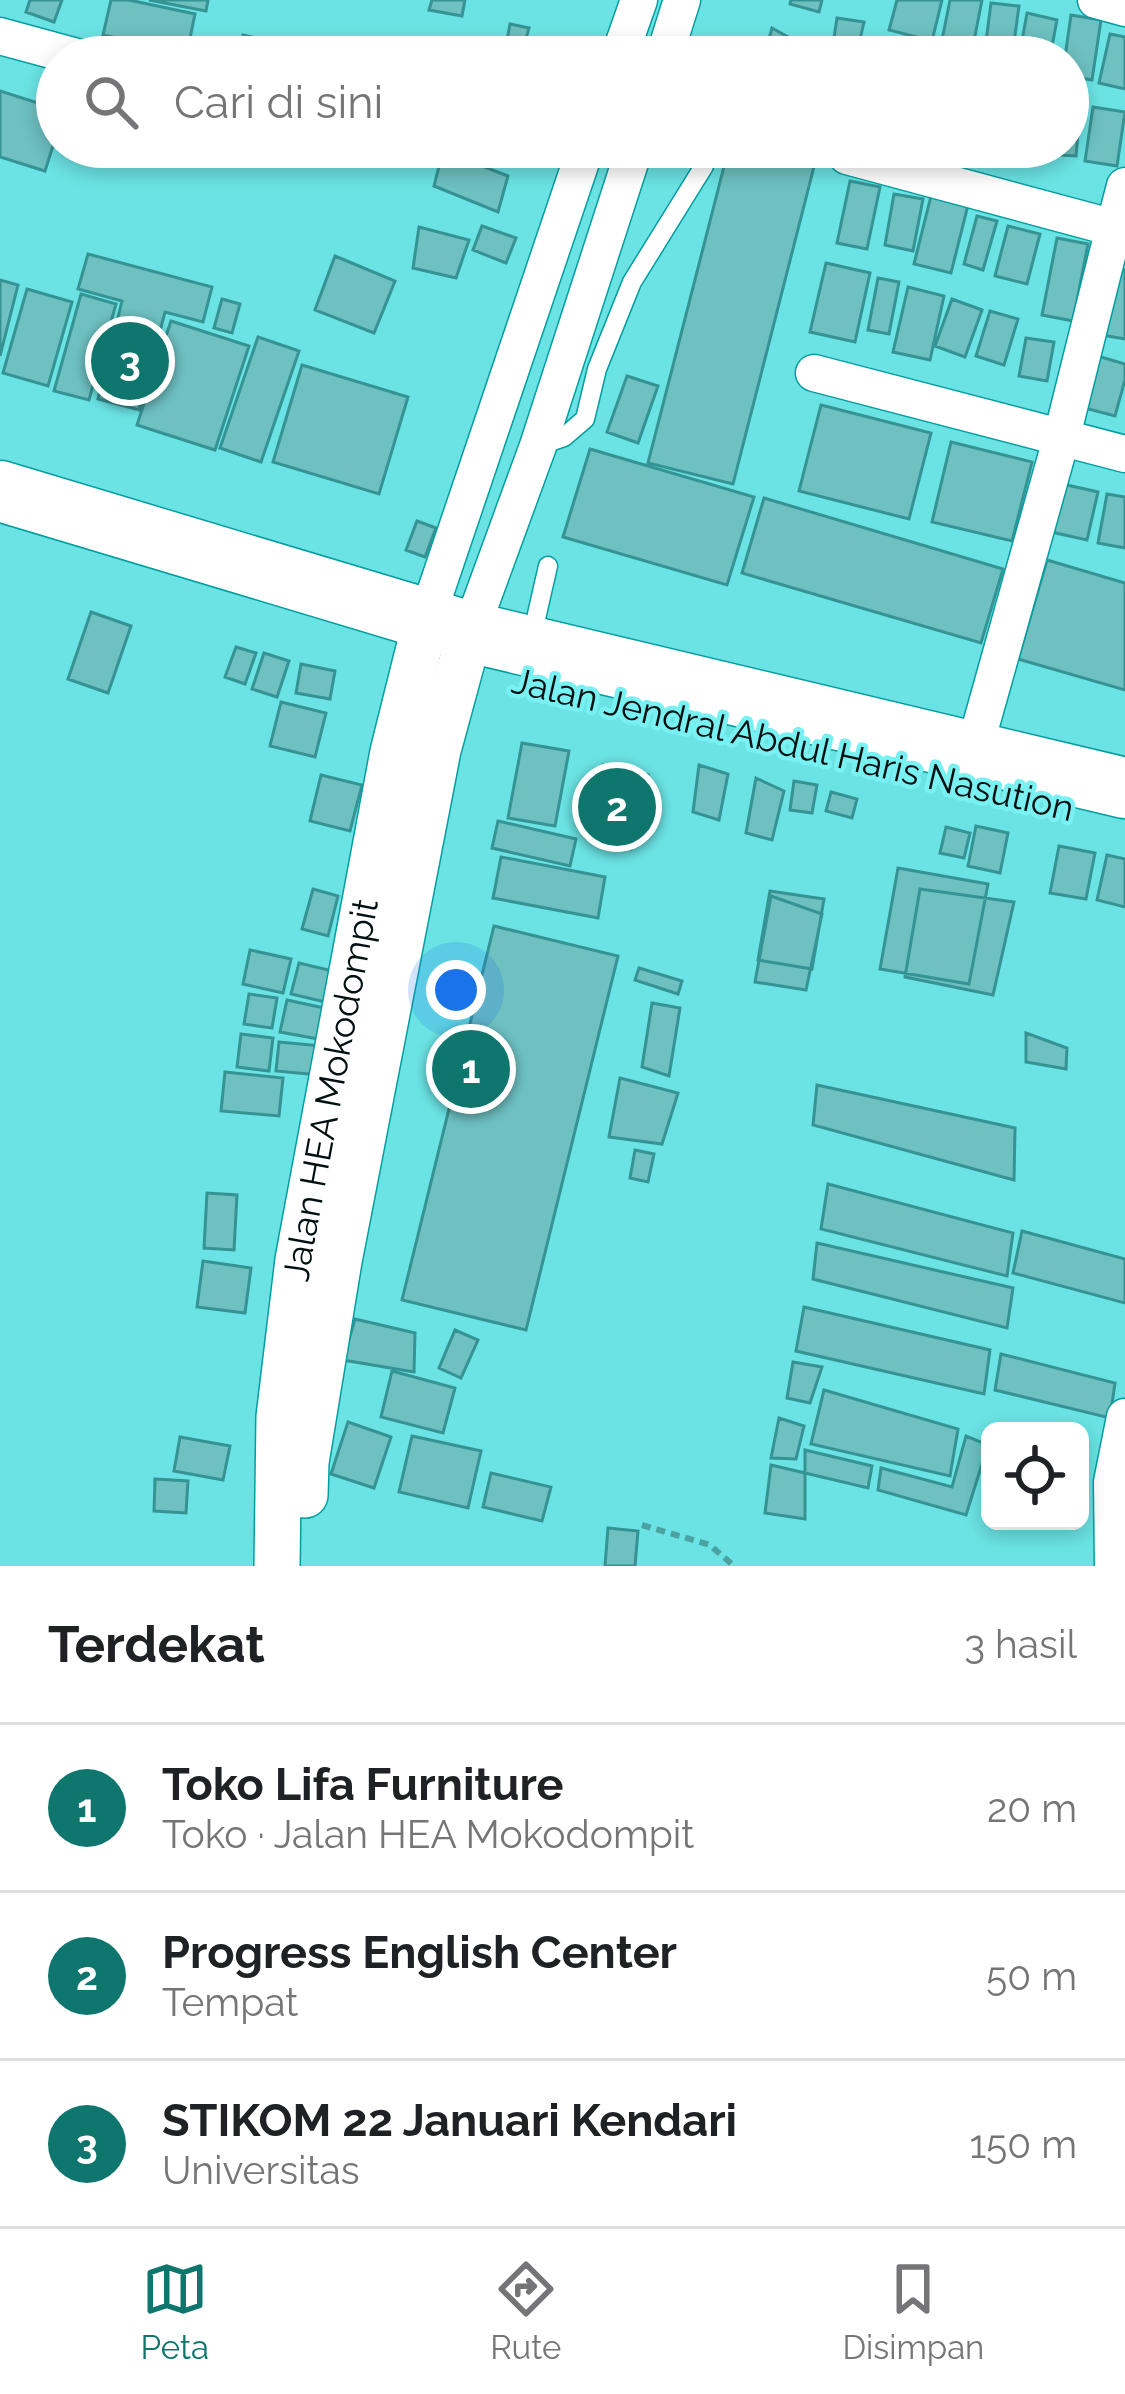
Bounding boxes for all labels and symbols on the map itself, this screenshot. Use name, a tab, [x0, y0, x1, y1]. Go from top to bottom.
pin: 3	[91, 316, 169, 406]
street label: Jalan Jendral Abdul Haris Nasution	[508, 659, 1078, 829]
pin: 2	[578, 762, 656, 852]
street label: Jalan HEA Mokodompit	[275, 895, 386, 1284]
your location	[426, 960, 486, 1020]
pin: 1	[432, 1024, 510, 1114]

